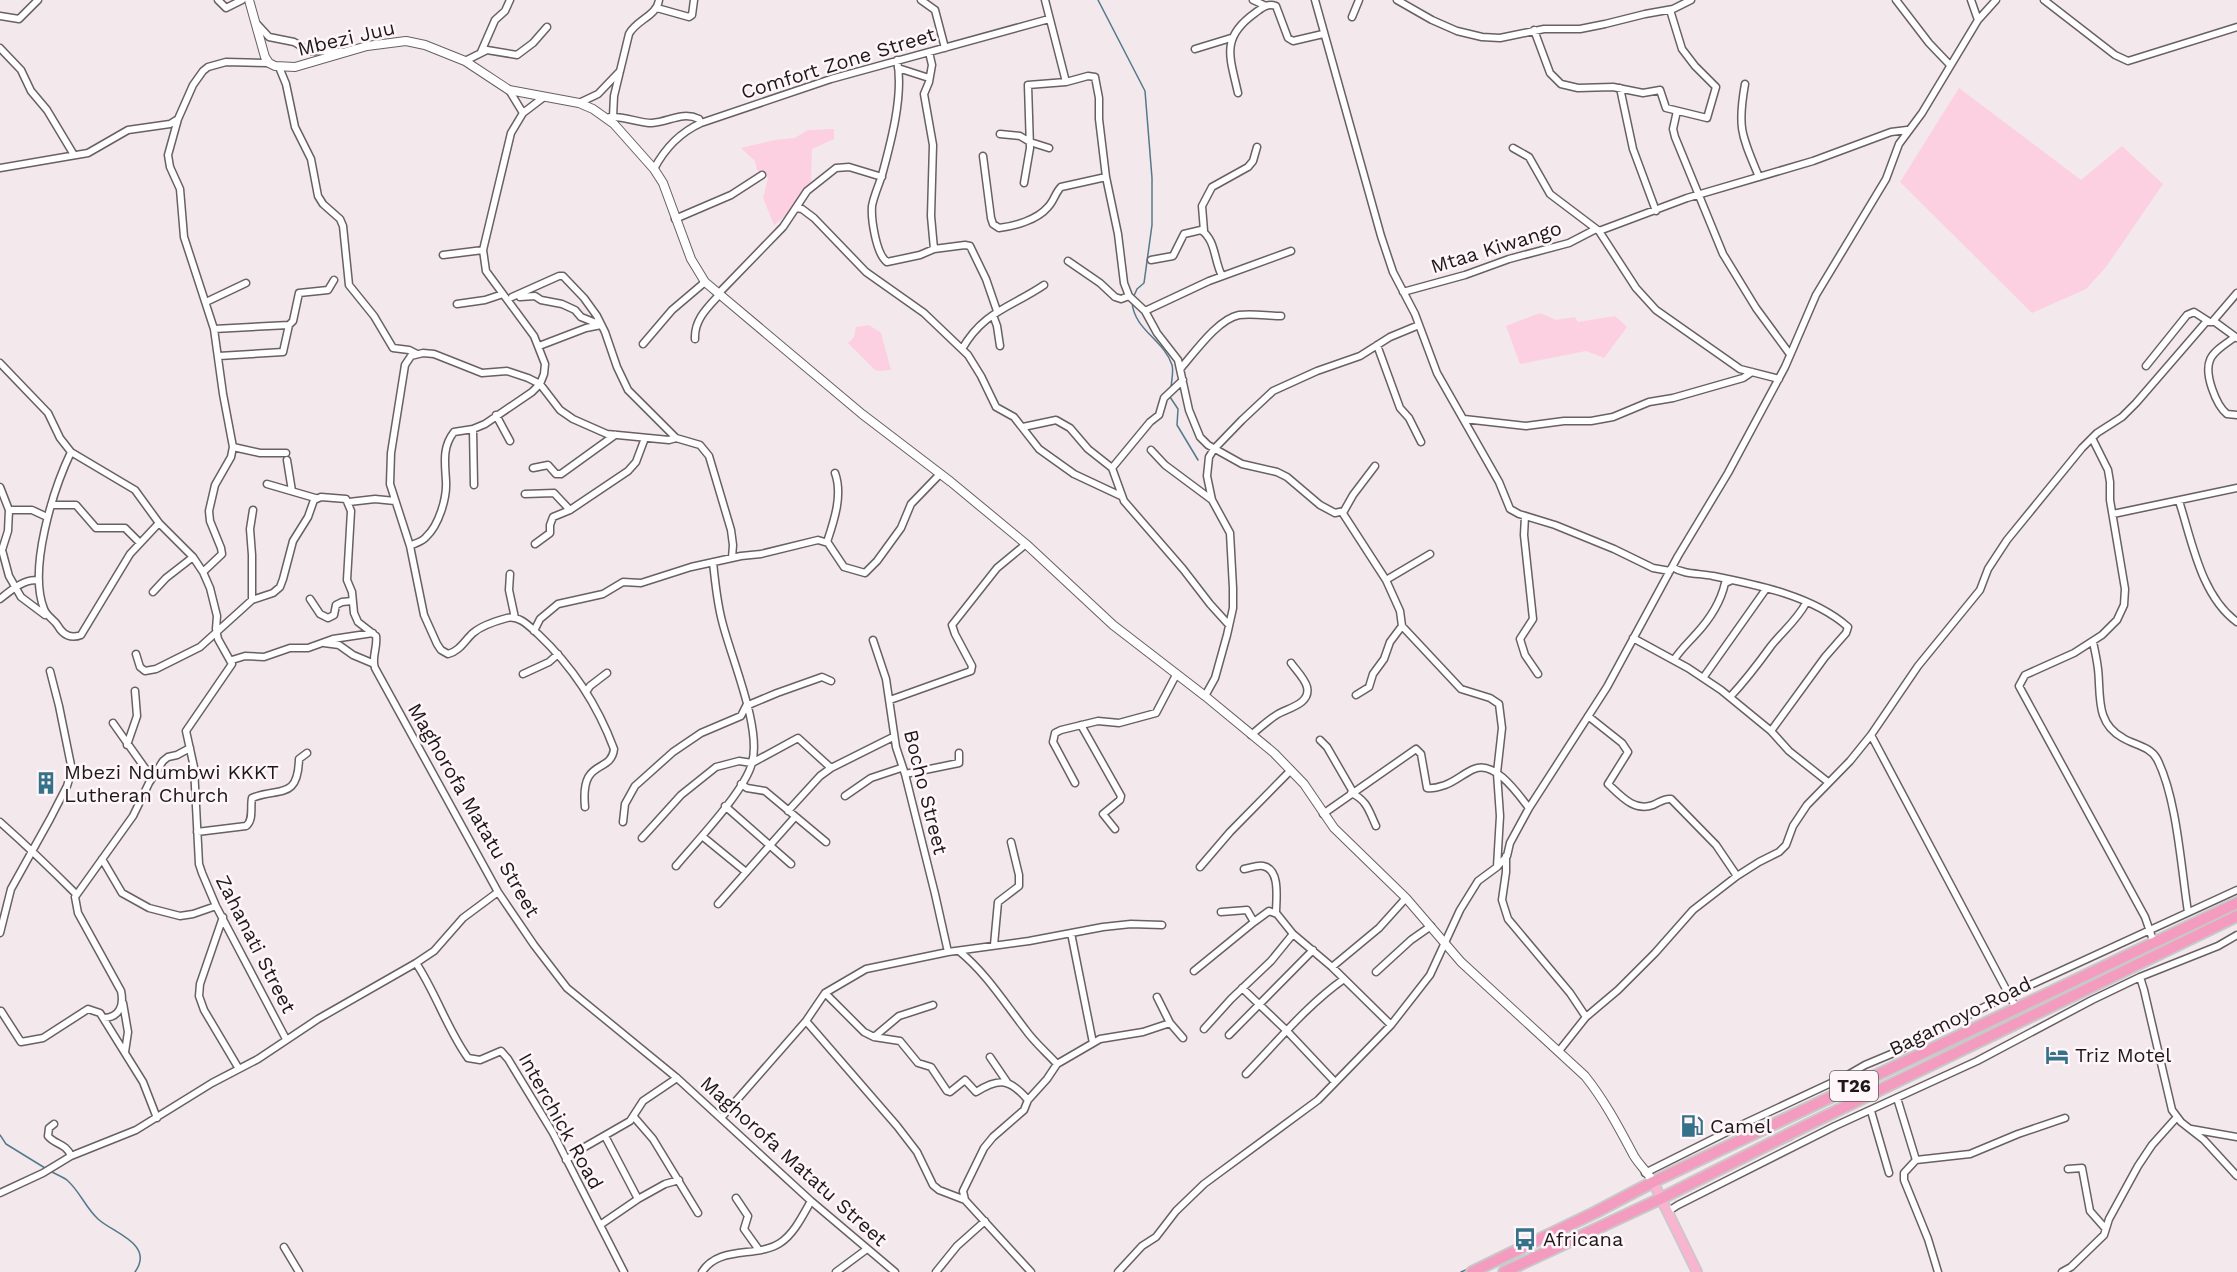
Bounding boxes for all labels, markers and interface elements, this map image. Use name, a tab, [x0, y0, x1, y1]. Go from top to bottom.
street label: Mbezi Juu	[295, 15, 397, 61]
street label: Comfort Zone Street	[738, 22, 939, 104]
street label: Mtaa Kiwango	[1428, 216, 1564, 278]
street label: Maghorofa Matatu Street	[403, 699, 545, 922]
street label: Bocho Street	[899, 727, 953, 857]
place label: Mbezi Ndumbwi KKKT Lutheran Church	[64, 760, 279, 807]
building icon: Mbezi Ndumbwi KKKT Lutheran Church	[33, 770, 59, 796]
street label: Zahanati Street	[211, 871, 301, 1018]
street label: Bagamoyo Road	[1885, 971, 2035, 1061]
hotel icon: Triz Motel	[2044, 1042, 2070, 1068]
place label: Triz Motel	[2075, 1043, 2171, 1067]
street label: Interchick Road	[514, 1049, 608, 1193]
street label: Maghorofa Matatu Street	[696, 1071, 893, 1252]
road number: T26	[1830, 1071, 1878, 1101]
fuel station icon: Camel	[1679, 1113, 1705, 1139]
place label: Camel	[1710, 1114, 1772, 1138]
bus stop icon: Africana	[1512, 1226, 1538, 1252]
place label: Africana	[1543, 1227, 1623, 1251]

